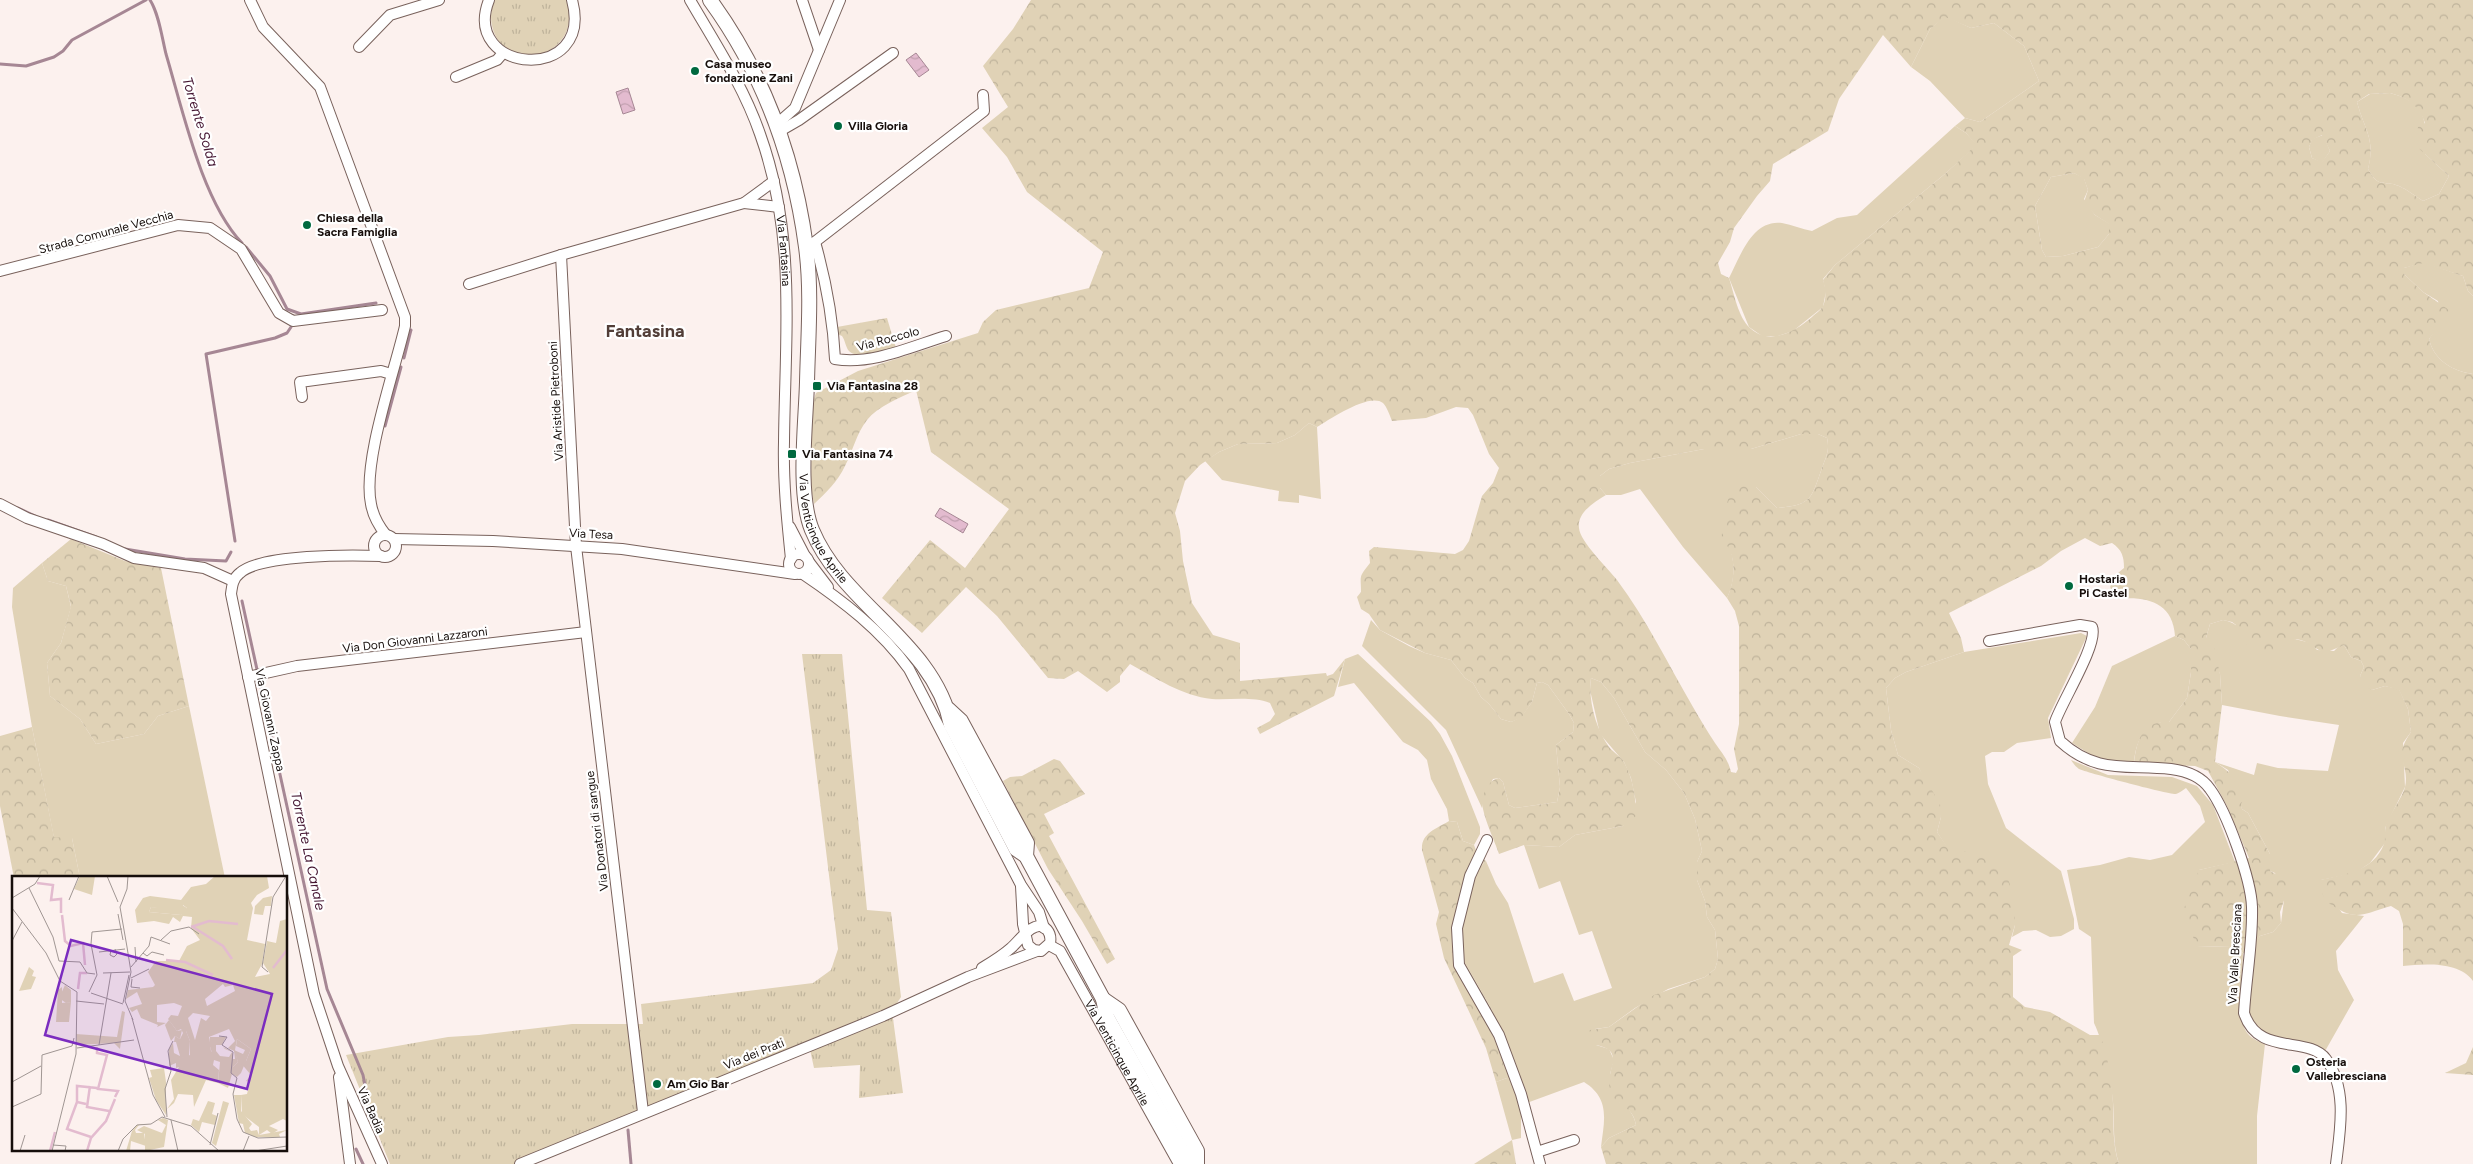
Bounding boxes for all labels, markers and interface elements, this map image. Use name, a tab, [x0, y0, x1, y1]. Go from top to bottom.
place label: Casa museo fondazione Zani	[705, 57, 793, 85]
marker: Casa museo fondazione Zani	[689, 65, 701, 77]
water label: Torrente Solda	[178, 75, 222, 169]
place label: Villa Gloria	[848, 119, 908, 133]
marker: Villa Gloria	[832, 120, 844, 132]
street label: Strada Comunale Vecchia	[37, 207, 175, 257]
place label: Chiesa della Sacra Famiglia	[317, 211, 397, 239]
street label: Via Fantasina	[773, 214, 793, 287]
marker: Chiesa della Sacra Famiglia	[301, 219, 313, 231]
district label: Fantasina	[605, 320, 685, 342]
street label: Via Roccolo	[855, 324, 921, 354]
street label: Via Aristide Pietroboni	[546, 341, 566, 461]
place label: Via Fantasina 28	[827, 379, 918, 393]
marker: Via Fantasina 28	[811, 380, 823, 392]
place label: Via Fantasina 74	[802, 447, 893, 461]
marker: Via Fantasina 74	[786, 448, 798, 460]
street label: Via Venticinque Aprile	[796, 473, 851, 586]
street label: Via Tesa	[568, 526, 614, 542]
place label: Hostaria Pi Castel	[2079, 572, 2127, 600]
marker: Hostaria Pi Castel	[2063, 580, 2075, 592]
street label: Via Don Giovanni Lazzaroni	[342, 624, 488, 656]
street label: Via Giovanni Zappa	[252, 667, 288, 773]
street label: Via Donatori di sangue	[583, 770, 611, 892]
water label: Torrente La Canale	[287, 790, 329, 912]
inset map	[12, 876, 288, 1152]
street label: Via Valle Bresciana	[2225, 903, 2245, 1005]
street label: Via Venticinque Aprile	[1082, 997, 1152, 1108]
street label: Via dei Prati	[722, 1036, 786, 1072]
place label: Osteria Vallebresciana	[2306, 1055, 2386, 1083]
marker: Osteria Vallebresciana	[2290, 1063, 2302, 1075]
place label: Am Gio Bar	[667, 1077, 730, 1091]
marker: Am Gio Bar	[651, 1078, 663, 1090]
street label: Via Badia	[355, 1085, 387, 1135]

